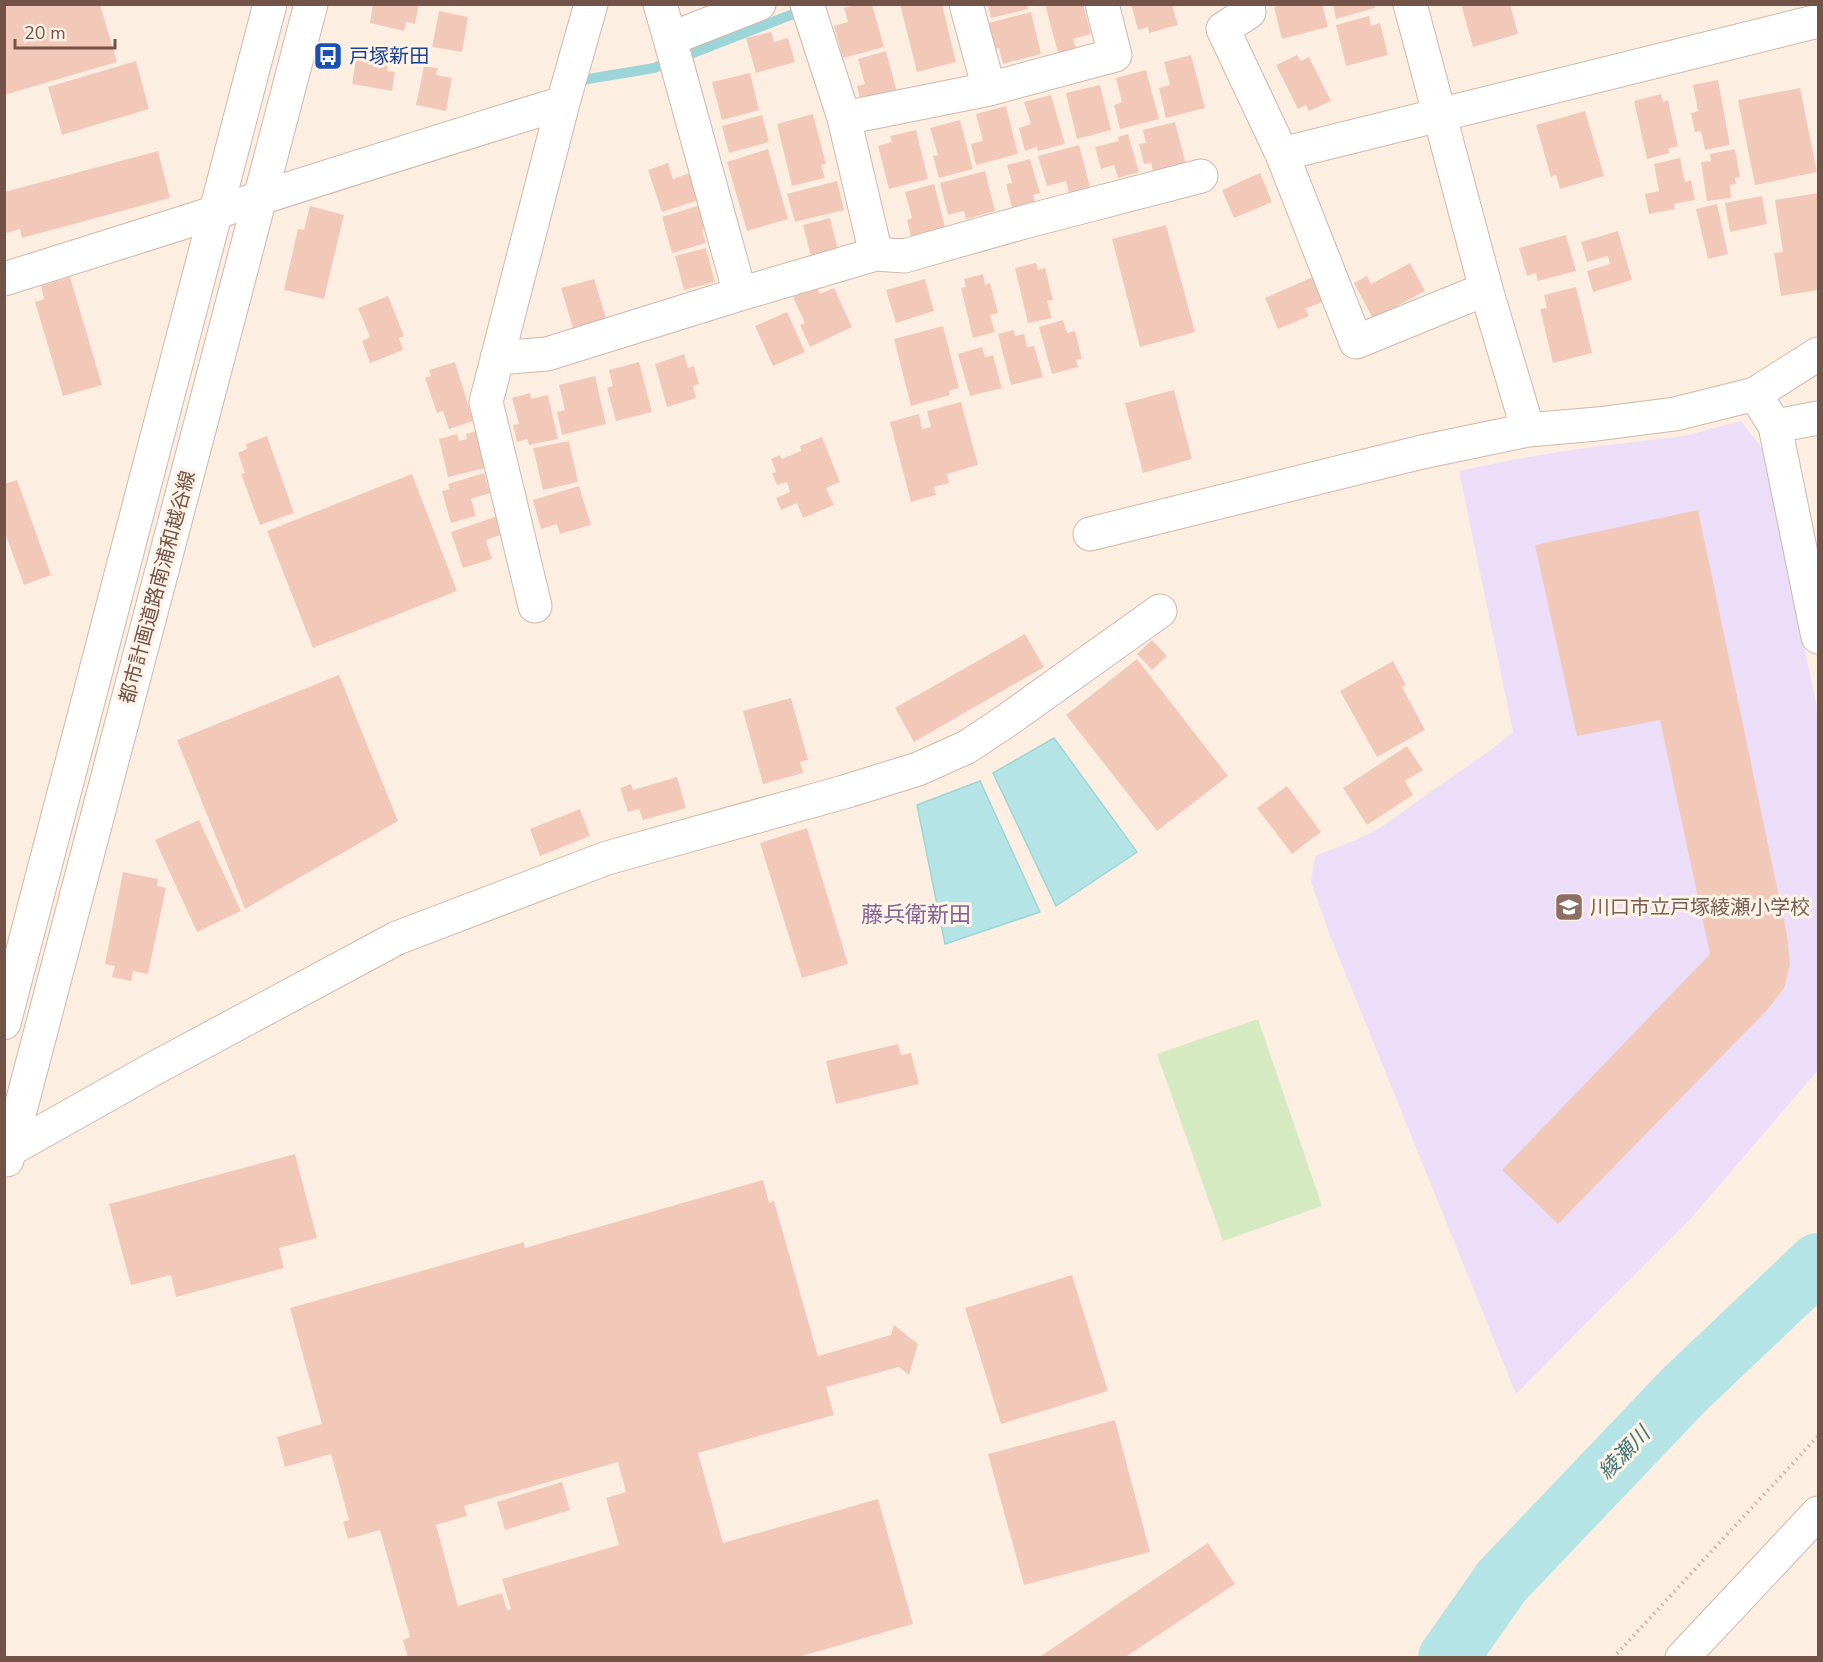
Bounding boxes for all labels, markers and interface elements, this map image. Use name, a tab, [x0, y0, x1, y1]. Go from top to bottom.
scale bar	[15, 12, 116, 50]
text: 20 m	[24, 21, 66, 45]
bus stop icon: 戸塚新田	[312, 40, 344, 72]
place label: 戸塚新田	[349, 43, 429, 70]
street label: 都市計画道路南浦和越谷線	[113, 468, 202, 707]
school or university icon: 川口市立戸塚綾瀬小学校	[1553, 891, 1585, 923]
place label: 川口市立戸塚綾瀬小学校	[1590, 894, 1810, 921]
district label: 藤兵衛新田	[861, 900, 971, 930]
water label: 綾瀬川	[1592, 1419, 1657, 1485]

